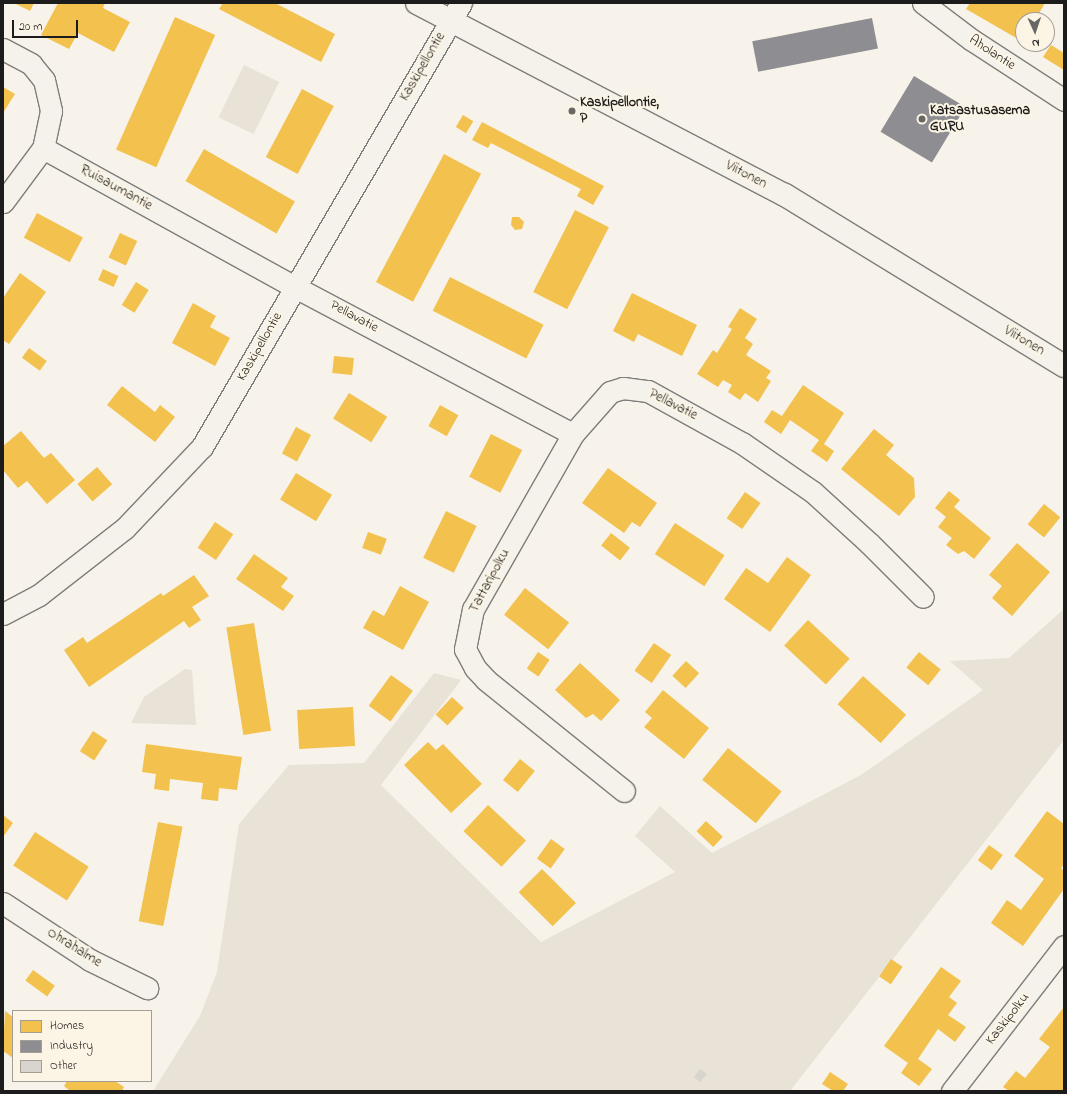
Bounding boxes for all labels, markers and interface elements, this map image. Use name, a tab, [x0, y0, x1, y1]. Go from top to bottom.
scale bar	[14, 12, 80, 38]
north arrow	[1015, 12, 1055, 52]
text: 20 m	[19, 18, 42, 36]
street label: Kaskipellontie	[397, 30, 449, 104]
street label: Aholantie	[965, 32, 1019, 74]
text: N	[1031, 35, 1040, 51]
place label: Kaskipellontie, P	[580, 95, 659, 128]
place label: Katsastusasema GURU	[930, 103, 1030, 136]
marker: Kaskipellontie, P	[567, 106, 577, 116]
marker: Katsastusasema GURU	[917, 114, 927, 124]
street label: Viitonen	[722, 157, 770, 193]
street label: Ruisaumantie	[77, 161, 155, 215]
street label: Pellavatie	[327, 297, 381, 337]
street label: Kaskipellontie	[234, 310, 286, 384]
street label: Viitonen	[1001, 322, 1047, 360]
street label: Pellavatie	[646, 386, 700, 424]
street label: Tattaripolku	[466, 546, 514, 616]
street label: Ohrahalme	[43, 925, 105, 971]
street label: Kaskipolku	[983, 990, 1033, 1048]
legend	[12, 1010, 152, 1082]
text: Homes	[50, 1017, 84, 1035]
text: Industry	[50, 1037, 93, 1055]
text: Other	[50, 1057, 77, 1075]

